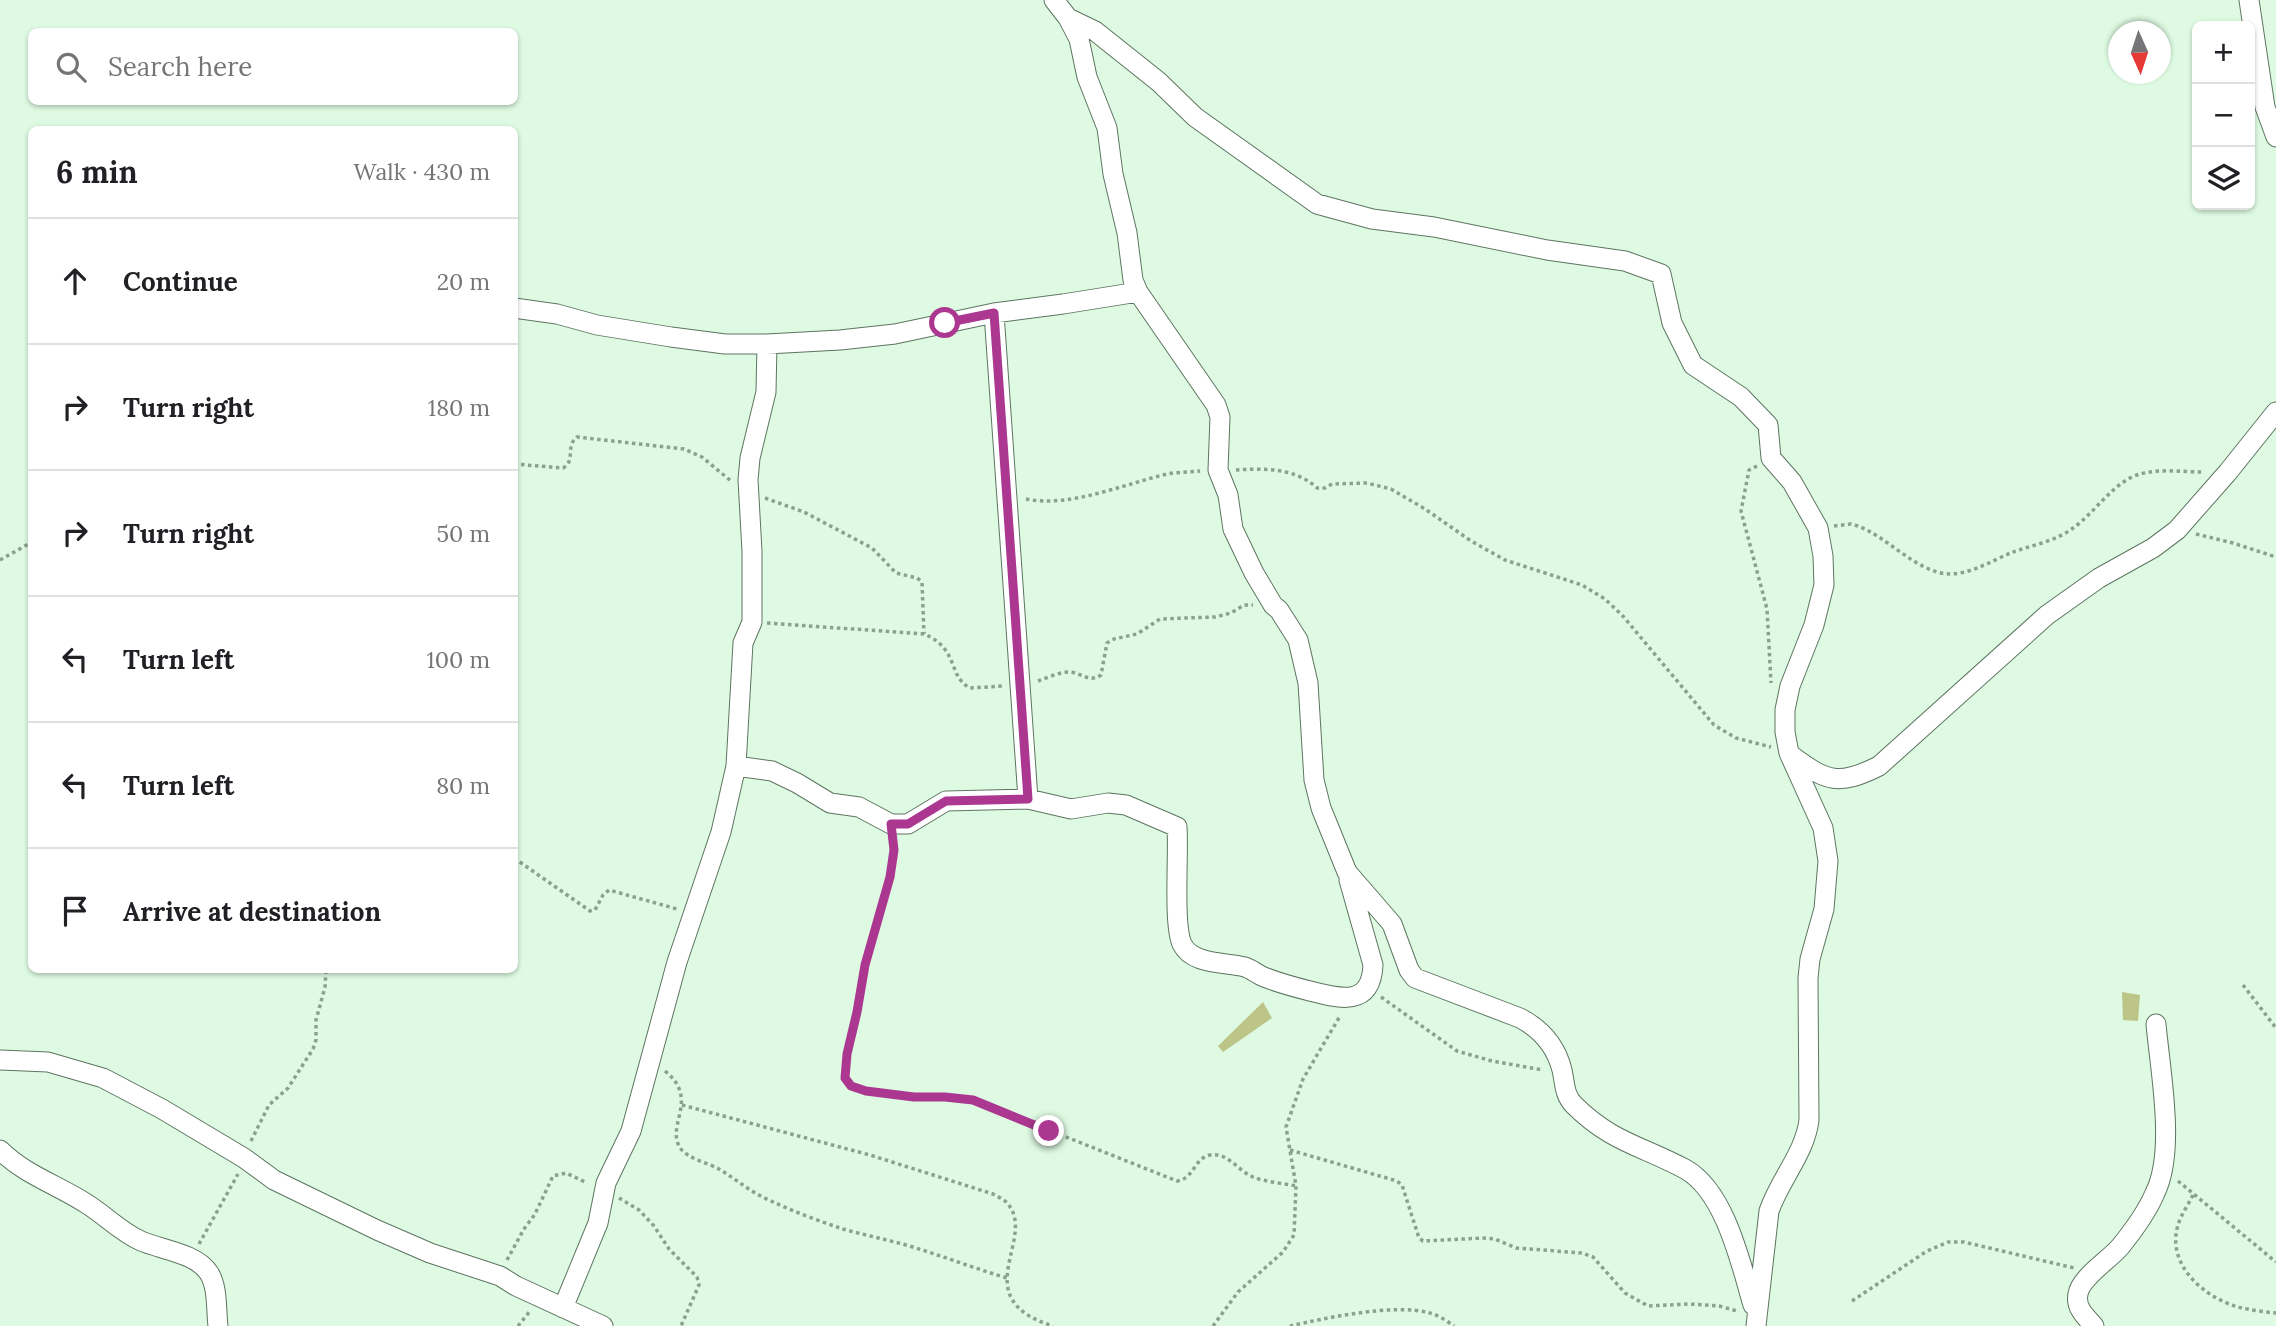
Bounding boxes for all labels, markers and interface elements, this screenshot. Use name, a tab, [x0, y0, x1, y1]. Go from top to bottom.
north arrow	[2108, 21, 2171, 84]
map controls	[2192, 21, 2255, 210]
button: +	[2192, 21, 2255, 84]
search box	[28, 28, 518, 105]
icon: search	[52, 48, 90, 86]
text: Search here	[108, 50, 252, 83]
button: −	[2192, 84, 2255, 147]
button: layers	[2192, 147, 2255, 210]
text: 6 min	[56, 153, 138, 191]
text: Walk · 430 m	[354, 157, 490, 186]
icon: ahead	[56, 262, 94, 300]
text: Continue	[123, 265, 238, 298]
text: 20 m	[437, 267, 490, 296]
route start	[929, 307, 960, 338]
icon: right	[56, 388, 94, 426]
text: Turn right	[123, 391, 254, 424]
text: 180 m	[428, 393, 490, 422]
icon: right	[56, 514, 94, 552]
text: Turn right	[123, 517, 254, 550]
text: 50 m	[437, 519, 490, 548]
icon: left	[56, 640, 94, 678]
text: Turn left	[123, 643, 234, 676]
text: 100 m	[426, 645, 490, 674]
icon: left	[56, 766, 94, 804]
text: Turn left	[123, 769, 234, 802]
text: 80 m	[436, 771, 490, 800]
icon: arrive	[56, 892, 94, 930]
text: Arrive at destination	[123, 895, 381, 928]
route end	[1033, 1115, 1064, 1146]

